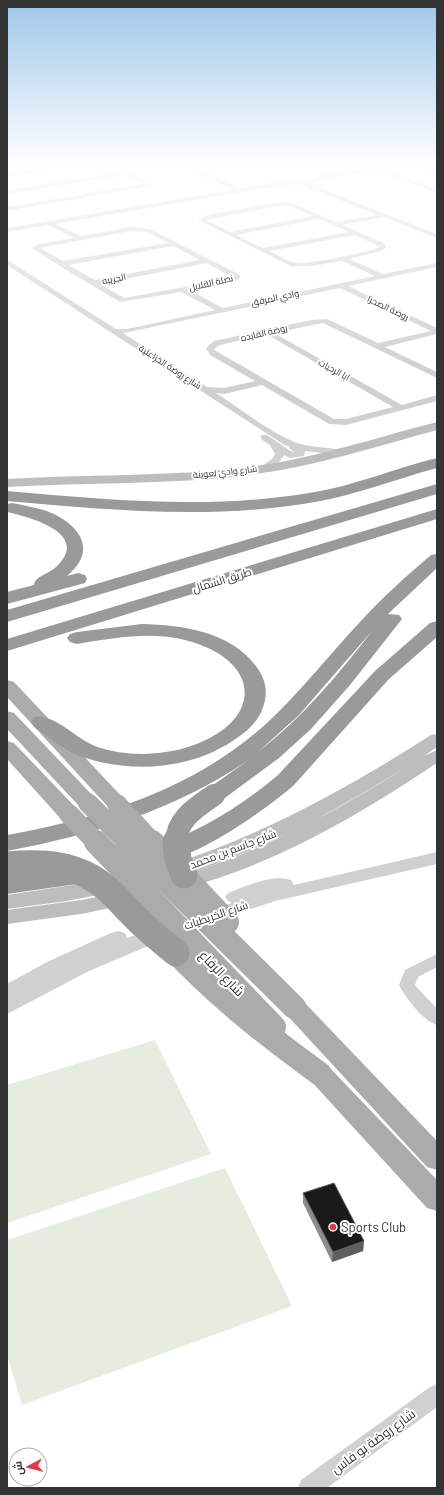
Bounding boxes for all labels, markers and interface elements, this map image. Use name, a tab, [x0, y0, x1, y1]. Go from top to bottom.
street label: الجريبه	[101, 271, 127, 286]
street label: نصلة القلايل	[188, 272, 234, 293]
street label: وادي المرفق	[250, 287, 300, 310]
street label: روضة الصحرا	[366, 293, 411, 322]
street label: روضة الفايده	[240, 322, 288, 343]
street label: شارع روضة الخزاعلية	[136, 342, 204, 392]
street label: ابا الرحيات	[317, 356, 352, 383]
street label: شارع وادي لعوينة	[192, 463, 258, 482]
street label: طريق الشمال	[191, 564, 253, 596]
street label: شارع جاسم بن محمد	[188, 826, 278, 873]
street label: شارع الخريطيات	[182, 898, 250, 933]
street label: شارع الرفاع	[196, 947, 248, 1000]
place label: Sports Club	[341, 1219, 406, 1235]
marker: Sports Club	[328, 1222, 338, 1232]
street label: شارع روضة بو فاس	[328, 1405, 419, 1478]
north arrow	[8, 1447, 48, 1487]
text: ش	[10, 1460, 26, 1476]

